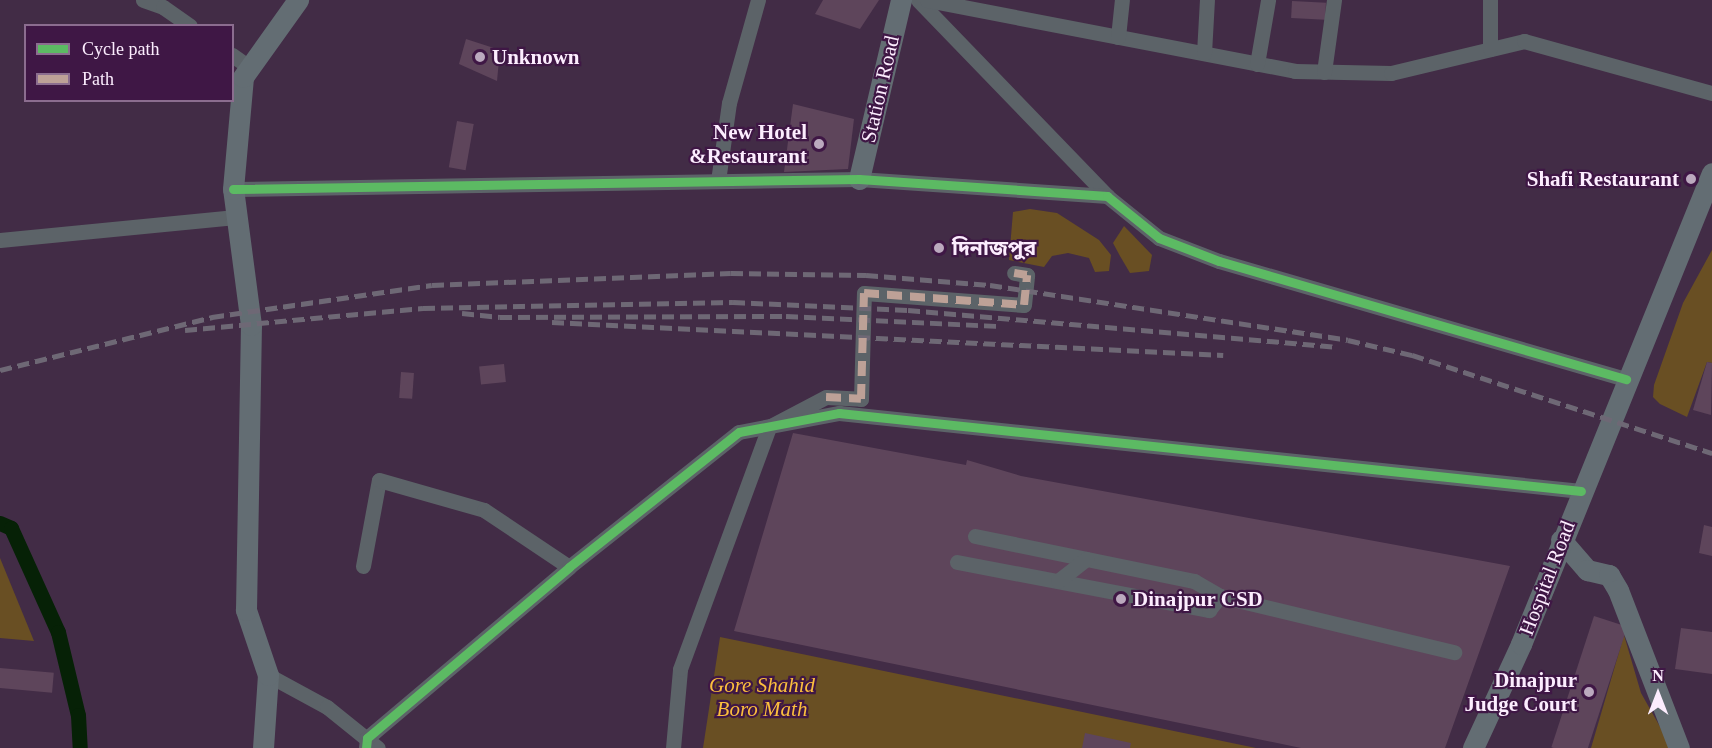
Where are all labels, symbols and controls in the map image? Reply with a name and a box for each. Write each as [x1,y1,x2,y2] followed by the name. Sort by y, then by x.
[24,24,234,102] legend
[855,33,905,145] street label: Station Road
[82,39,159,59] text: Cycle path
[492,44,580,70] place label: Unknown
[473,50,487,64] marker: Unknown
[82,69,114,89] text: Path
[689,119,807,169] place label: New Hotel &Restaurant
[812,137,826,151] marker: New Hotel &Restaurant
[1527,166,1679,192] place label: Shafi Restaurant
[1684,172,1698,186] marker: Shafi Restaurant
[952,235,1036,261] place label: দিনাজপুর
[930,239,948,257] marker: দিনাজপুর
[1514,517,1580,639] street label: Hospital Road
[1133,586,1263,612] place label: Dinajpur CSD
[1114,592,1128,606] marker: Dinajpur CSD
[1628,664,1688,724] north arrow
[1464,667,1577,717] place label: Dinajpur Judge Court
[1652,667,1664,684] text: N
[709,672,815,722] park label: Gore Shahid Boro Math
[1582,685,1596,699] marker: Dinajpur Judge Court

